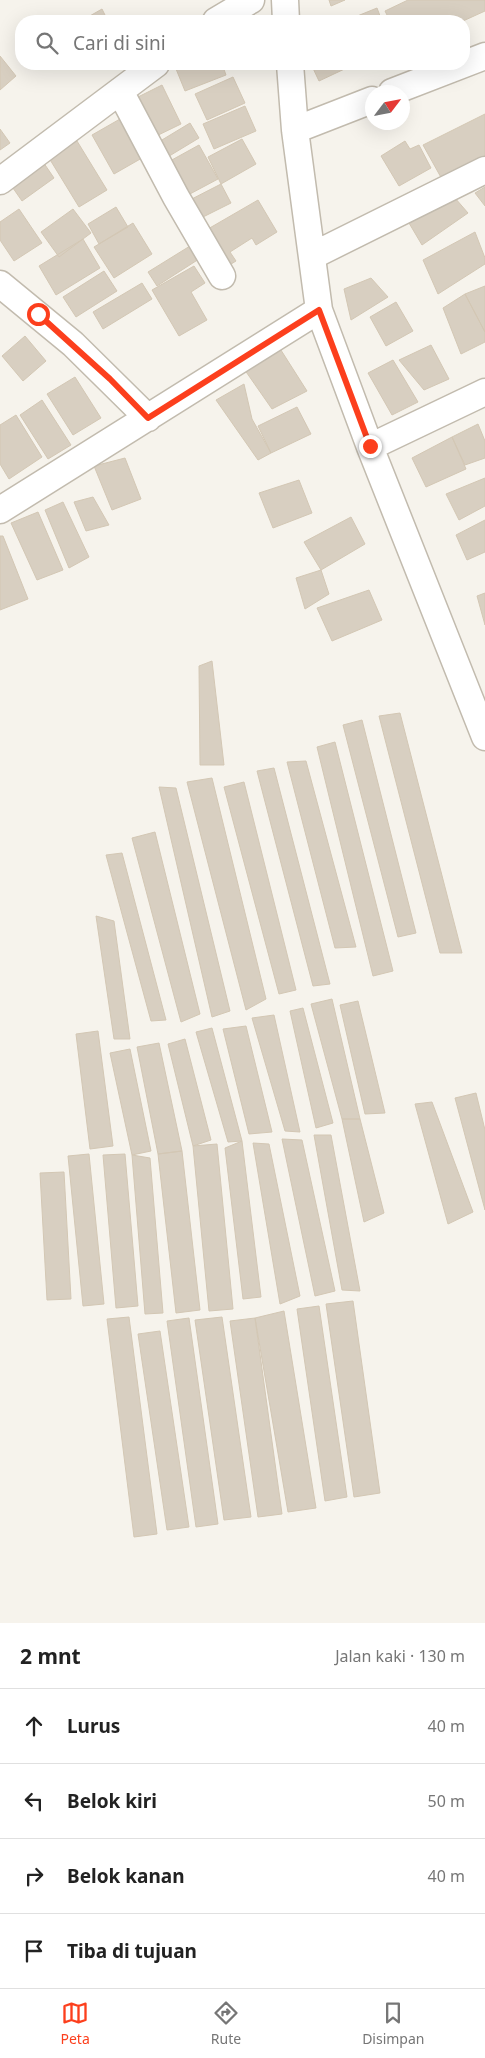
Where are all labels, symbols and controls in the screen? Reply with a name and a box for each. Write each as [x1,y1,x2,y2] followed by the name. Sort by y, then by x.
[15,15,470,70] search box
[33,29,61,57] icon: search
[73,30,166,56] text: Cari di sini
[365,85,410,130] north arrow
[27,303,50,326] route start
[359,435,382,458] route end
[20,1642,81,1670] text: 2 mnt
[335,1645,465,1667] text: Jalan kaki · 130 m
[20,1712,48,1740] icon: ahead
[67,1713,120,1739] text: Lurus
[428,1715,465,1737] text: 40 m
[20,1787,48,1815] icon: left
[67,1788,157,1814] text: Belok kiri
[428,1790,465,1812] text: 50 m
[20,1862,48,1890] icon: right
[67,1863,184,1889] text: Belok kanan
[428,1865,465,1887] text: 40 m
[20,1937,48,1965] icon: arrive
[67,1938,197,1964] text: Tiba di tujuan
[61,1999,90,2048] tab: Peta
[211,1999,241,2048] tab: Rute
[362,1999,424,2048] tab: Disimpan

